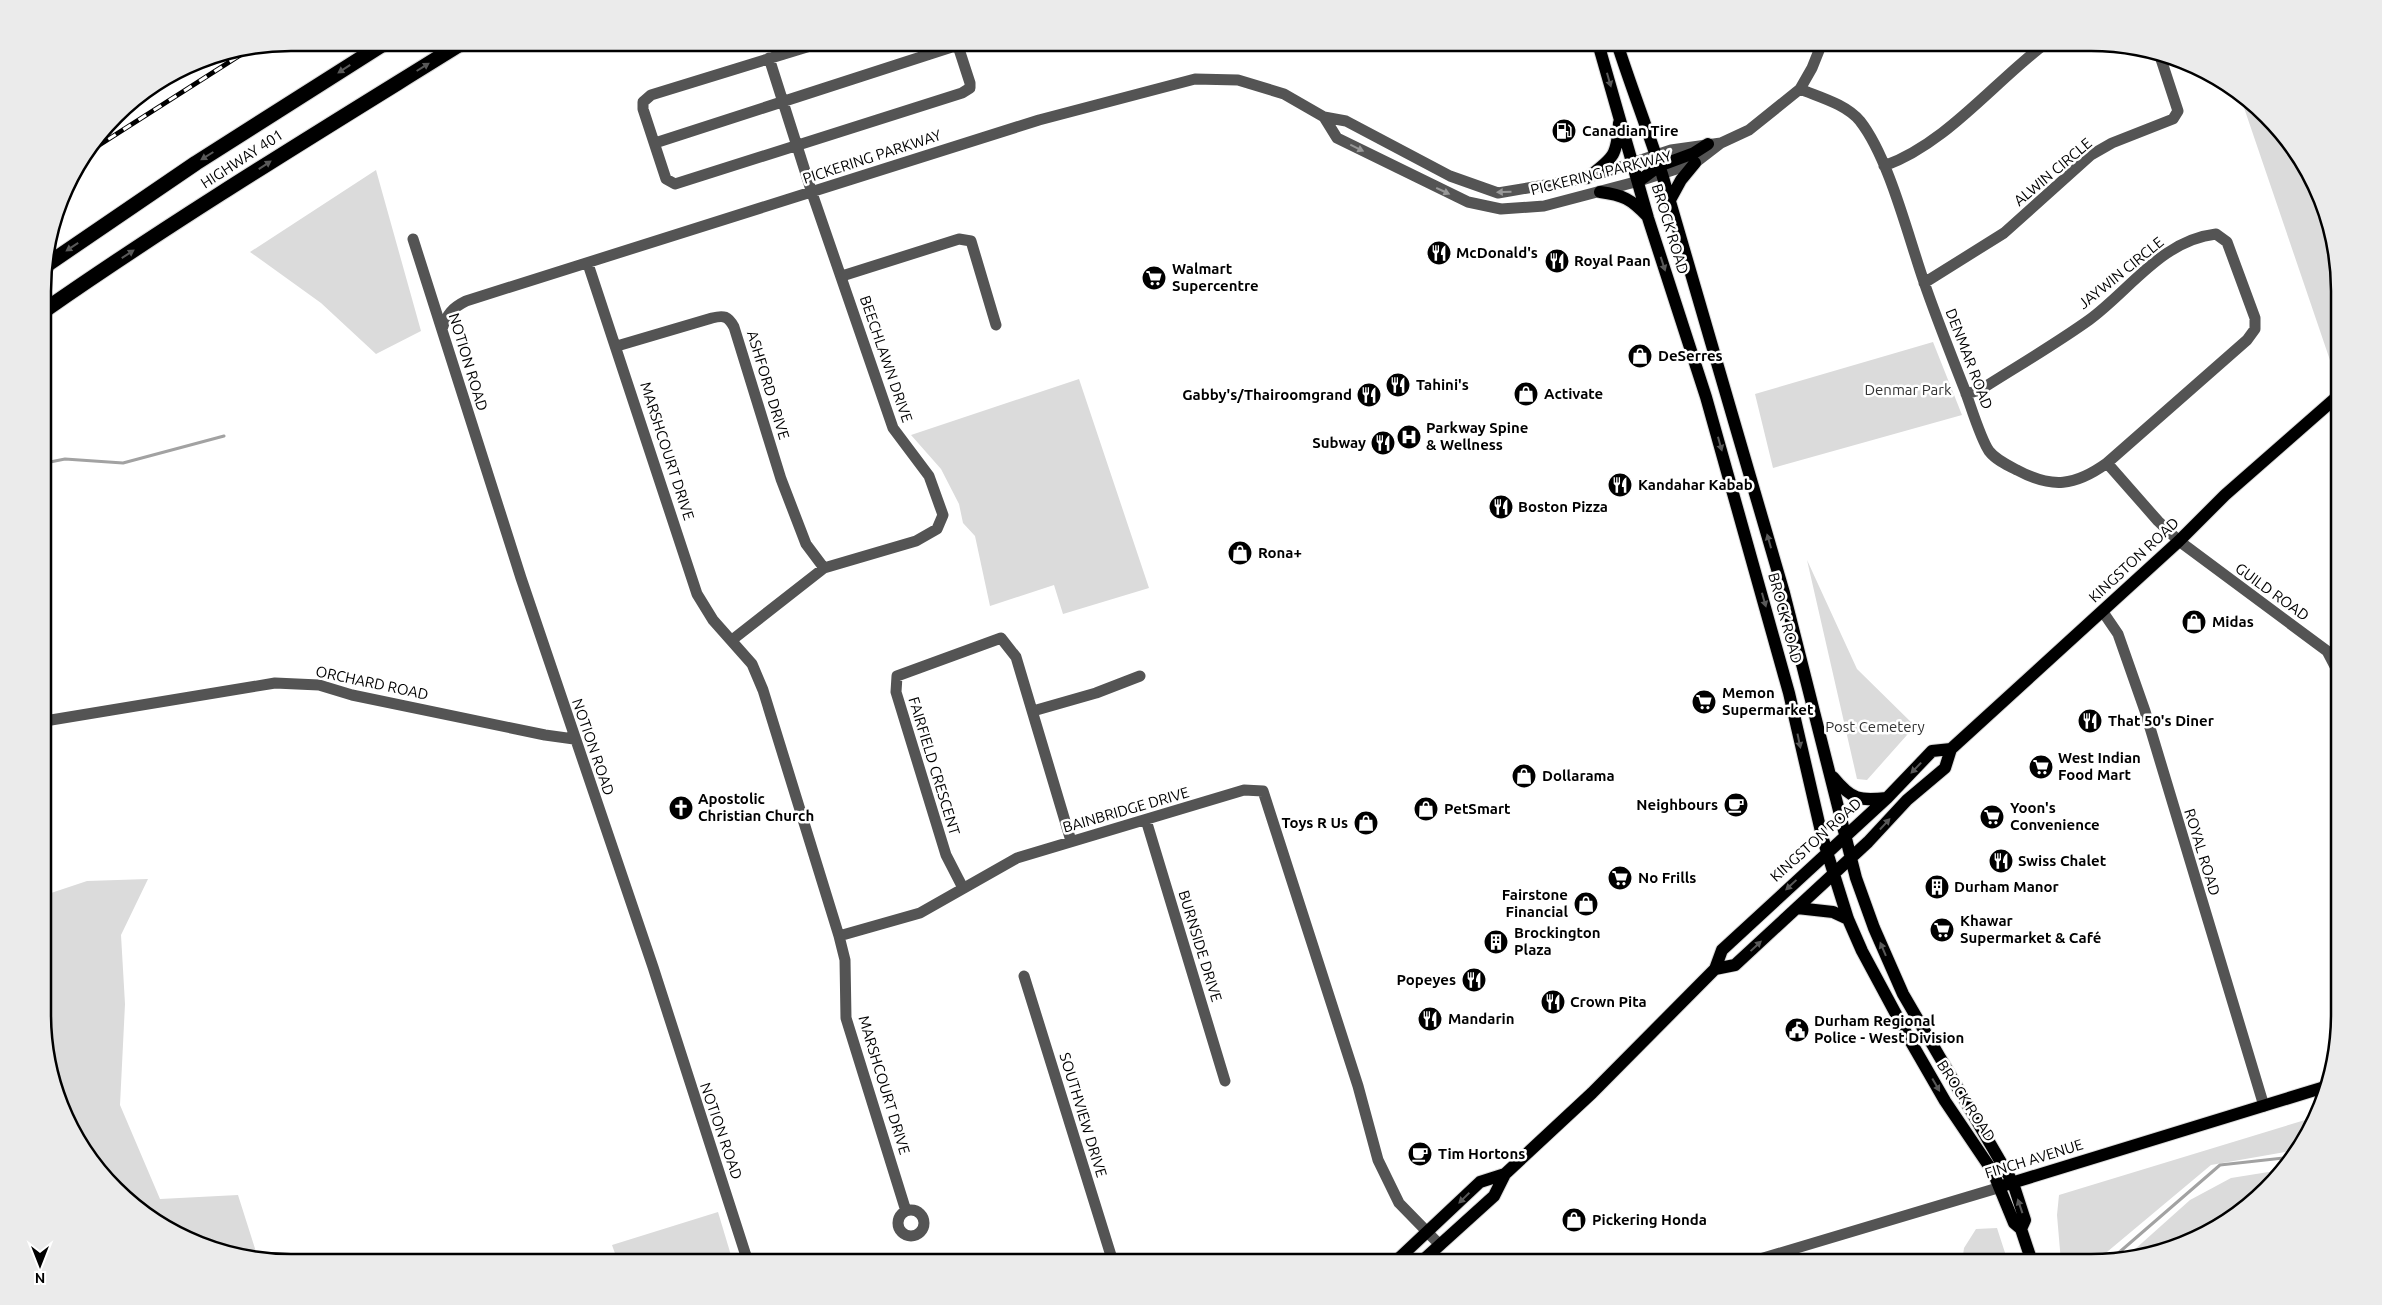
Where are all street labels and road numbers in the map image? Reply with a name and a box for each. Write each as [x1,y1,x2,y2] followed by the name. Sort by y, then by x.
[197,126,286,191] street label: HIGHWAY 401
[800,126,944,187] street label: PICKERING PARKWAY
[2010,134,2095,209] street label: ALWIN CIRCLE
[1529,147,1673,198] street label: PICKERING PARKWAY
[1649,182,1692,276] street label: BROCK ROAD
[2075,233,2167,312] street label: JAYWIN CIRCLE
[857,293,916,425] street label: BEECHLAWN DRIVE
[1942,306,1996,412] street label: DENMAR ROAD
[446,311,491,413] street label: NOTION ROAD
[744,328,793,441] street label: ASHFORD DRIVE
[637,380,698,522] street label: MARSHCOURT DRIVE
[2085,514,2182,606] street label: KINGSTON ROAD
[2232,559,2312,624] street label: GUILD ROAD
[1765,571,1806,665] street label: BROCK ROAD
[314,662,430,703] street label: ORCHARD ROAD
[905,695,964,838] street label: FAIRFIELD CRESCENT
[569,696,618,797] street label: NOTION ROAD
[1061,783,1191,836] street label: BAINBRIDGE DRIVE
[1767,794,1865,885] street label: KINGSTON ROAD
[2181,806,2224,897] street label: ROYAL ROAD
[1175,888,1226,1004] street label: BURNSIDE DRIVE
[855,1013,914,1156] street label: MARSHCOURT DRIVE
[1056,1051,1111,1179] street label: SOUTHVIEW DRIVE
[1934,1057,1999,1145] street label: BROCK ROAD
[697,1080,746,1181] street label: NOTION ROAD
[1983,1136,2085,1182] street label: FINCH AVENUE

